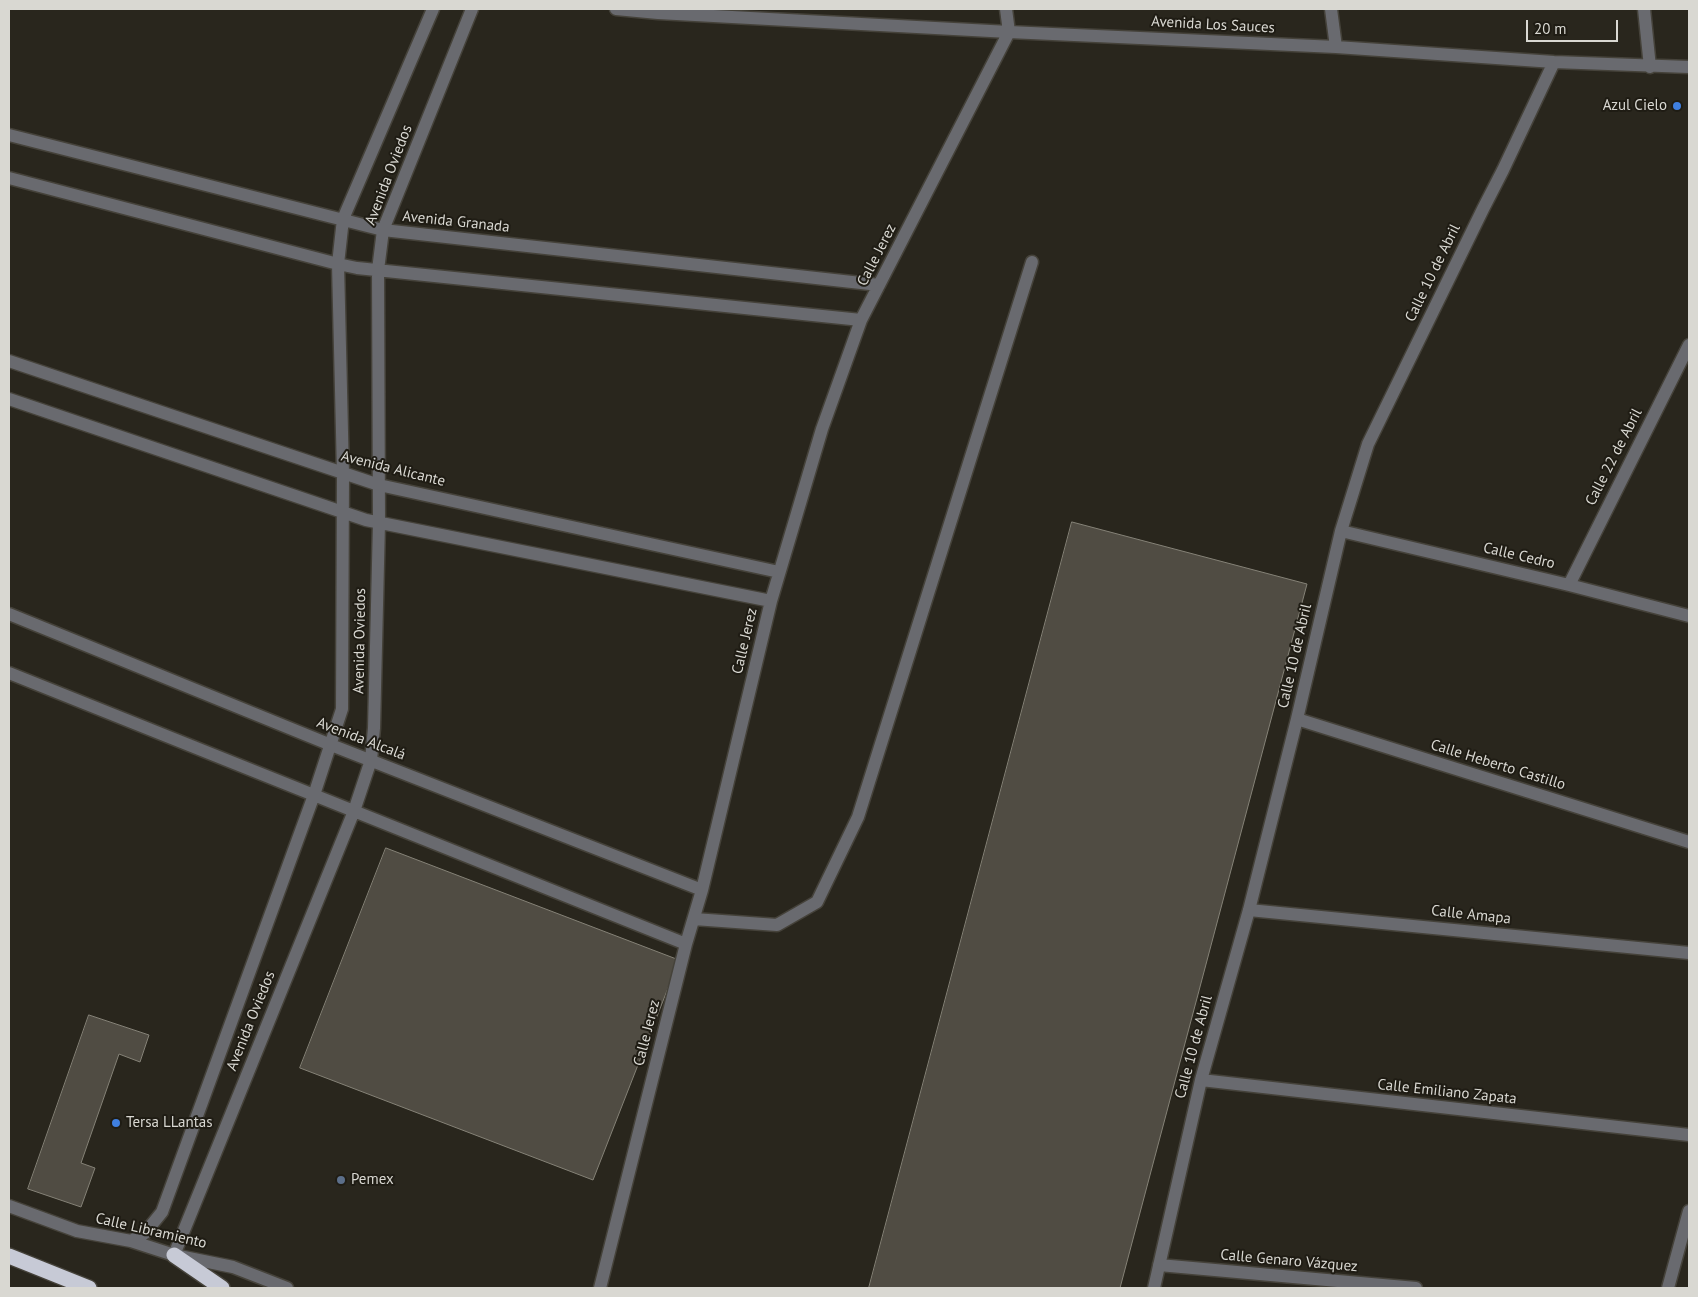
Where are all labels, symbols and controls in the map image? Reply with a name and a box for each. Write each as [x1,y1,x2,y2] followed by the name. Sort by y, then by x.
[1528,10,1620,42] scale bar
[1151,13,1275,37] street label: Avenida Los Sauces
[1534,19,1567,38] text: 20 m
[1603,97,1667,115] place label: Azul Cielo
[1671,100,1683,112] marker: Azul Cielo
[362,122,416,228] street label: Avenida Oviedos
[402,207,510,237] street label: Avenida Granada
[854,221,900,289] street label: Calle Jerez
[1402,221,1464,325] street label: Calle 10 de Abril
[1582,405,1646,509] street label: Calle 22 de Abril
[339,447,447,491] street label: Avenida Alicante
[1481,539,1557,573] street label: Calle Cedro
[350,588,370,694] street label: Avenida Oviedos
[1274,602,1316,710] street label: Calle 10 de Abril
[729,606,761,676] street label: Calle Jerez
[314,714,408,764] street label: Avenida Alcalá
[1428,736,1568,794] street label: Calle Heberto Castillo
[1430,902,1512,928] street label: Calle Amapa
[223,968,279,1074] street label: Avenida Oviedos
[1172,993,1216,1101] street label: Calle 10 de Abril
[630,998,664,1068] street label: Calle Jerez
[1377,1076,1517,1108] street label: Calle Emiliano Zapata
[126,1114,213,1132] place label: Tersa LLantas
[110,1117,122,1129] marker: Tersa LLantas
[351,1171,394,1189] place label: Pemex
[335,1174,347,1186] marker: Pemex
[94,1209,208,1253] street label: Calle Libramiento
[1220,1246,1358,1276] street label: Calle Genaro Vázquez

